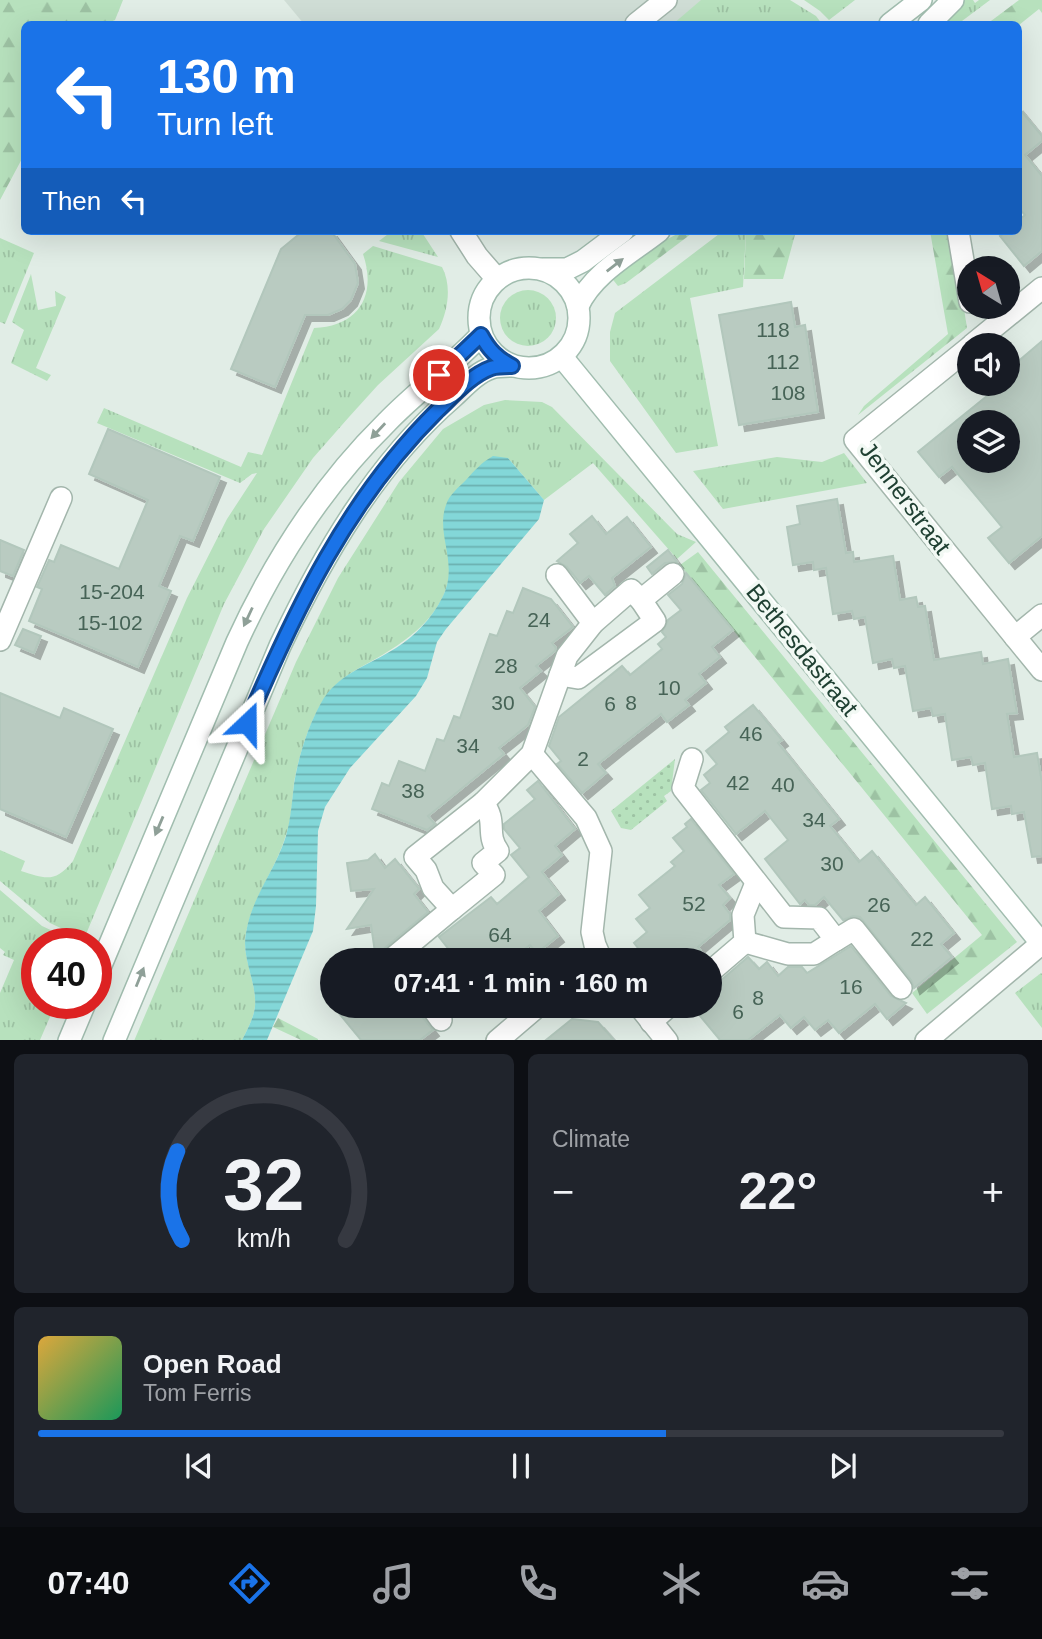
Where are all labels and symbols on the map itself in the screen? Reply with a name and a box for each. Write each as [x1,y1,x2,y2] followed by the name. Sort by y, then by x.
[957,256,1020,318] north arrow
[605,258,623,273] one-way arrow
[756,318,790,341] house number: 118
[409,345,469,405] pin
[766,350,800,373] house number: 112
[770,381,806,404] house number: 108
[370,422,386,439] one-way arrow
[854,436,957,559] street label: Jennerstraat
[741,578,864,721] street label: Bethesdastraat
[79,580,145,603] house number: 15-204
[242,607,254,627] one-way arrow
[527,608,551,631] house number: 24
[77,611,143,634] house number: 15-102
[494,654,518,677] house number: 28
[657,676,681,699] house number: 10
[210,686,284,760] position arrow
[491,691,515,714] house number: 30
[625,691,637,714] house number: 8
[604,692,616,715] house number: 6
[739,722,763,745] house number: 46
[456,734,480,757] house number: 34
[577,747,589,770] house number: 2
[726,771,750,794] house number: 42
[771,773,795,796] house number: 40
[401,779,425,802] house number: 38
[802,808,826,831] house number: 34
[154,816,165,837] one-way arrow
[820,852,844,875] house number: 30
[682,892,706,915] house number: 52
[867,893,891,916] house number: 26
[488,923,512,946] house number: 64
[910,927,934,950] house number: 22
[21,928,112,1019] speed limit sign: 40
[134,967,145,988] one-way arrow
[839,975,863,998] house number: 16
[752,986,764,1009] house number: 8
[732,1000,744,1023] house number: 6

